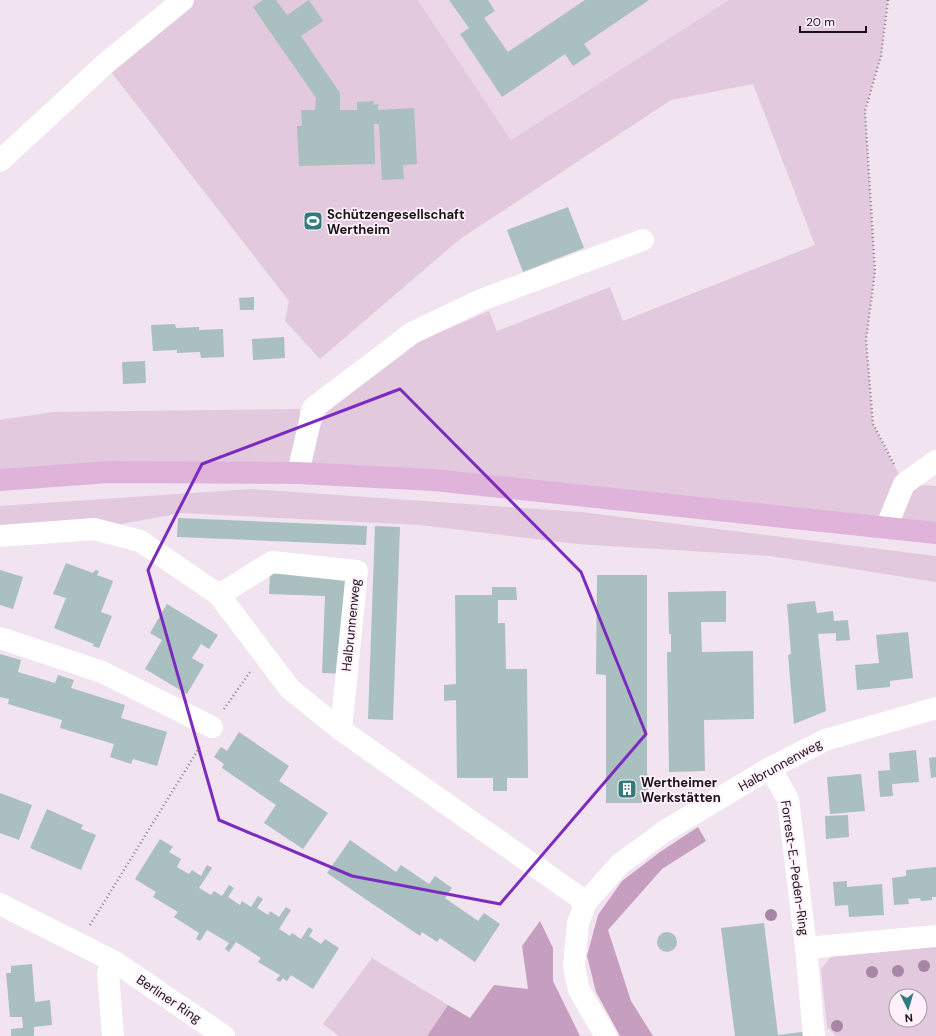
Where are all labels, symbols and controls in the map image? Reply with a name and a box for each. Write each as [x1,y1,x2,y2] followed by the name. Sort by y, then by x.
[800,8,866,34] scale bar
[806,14,835,30] text: 20 m
[327,206,465,238] place label: Schützengesellschaft Wertheim
[302,210,324,232] sports icon: Schützengesellschaft Wertheim
[338,578,364,672] street label: Halbrunnenweg
[735,735,825,795] street label: Halbrunnenweg
[641,774,721,806] place label: Wertheimer Werkstätten
[616,778,638,800] building icon: Wertheimer Werkstätten
[777,799,813,937] street label: Forrest-E.-Peden-Ring
[133,971,205,1027] street label: Berliner Ring
[888,988,928,1028] north arrow
[904,1011,913,1025] text: N

